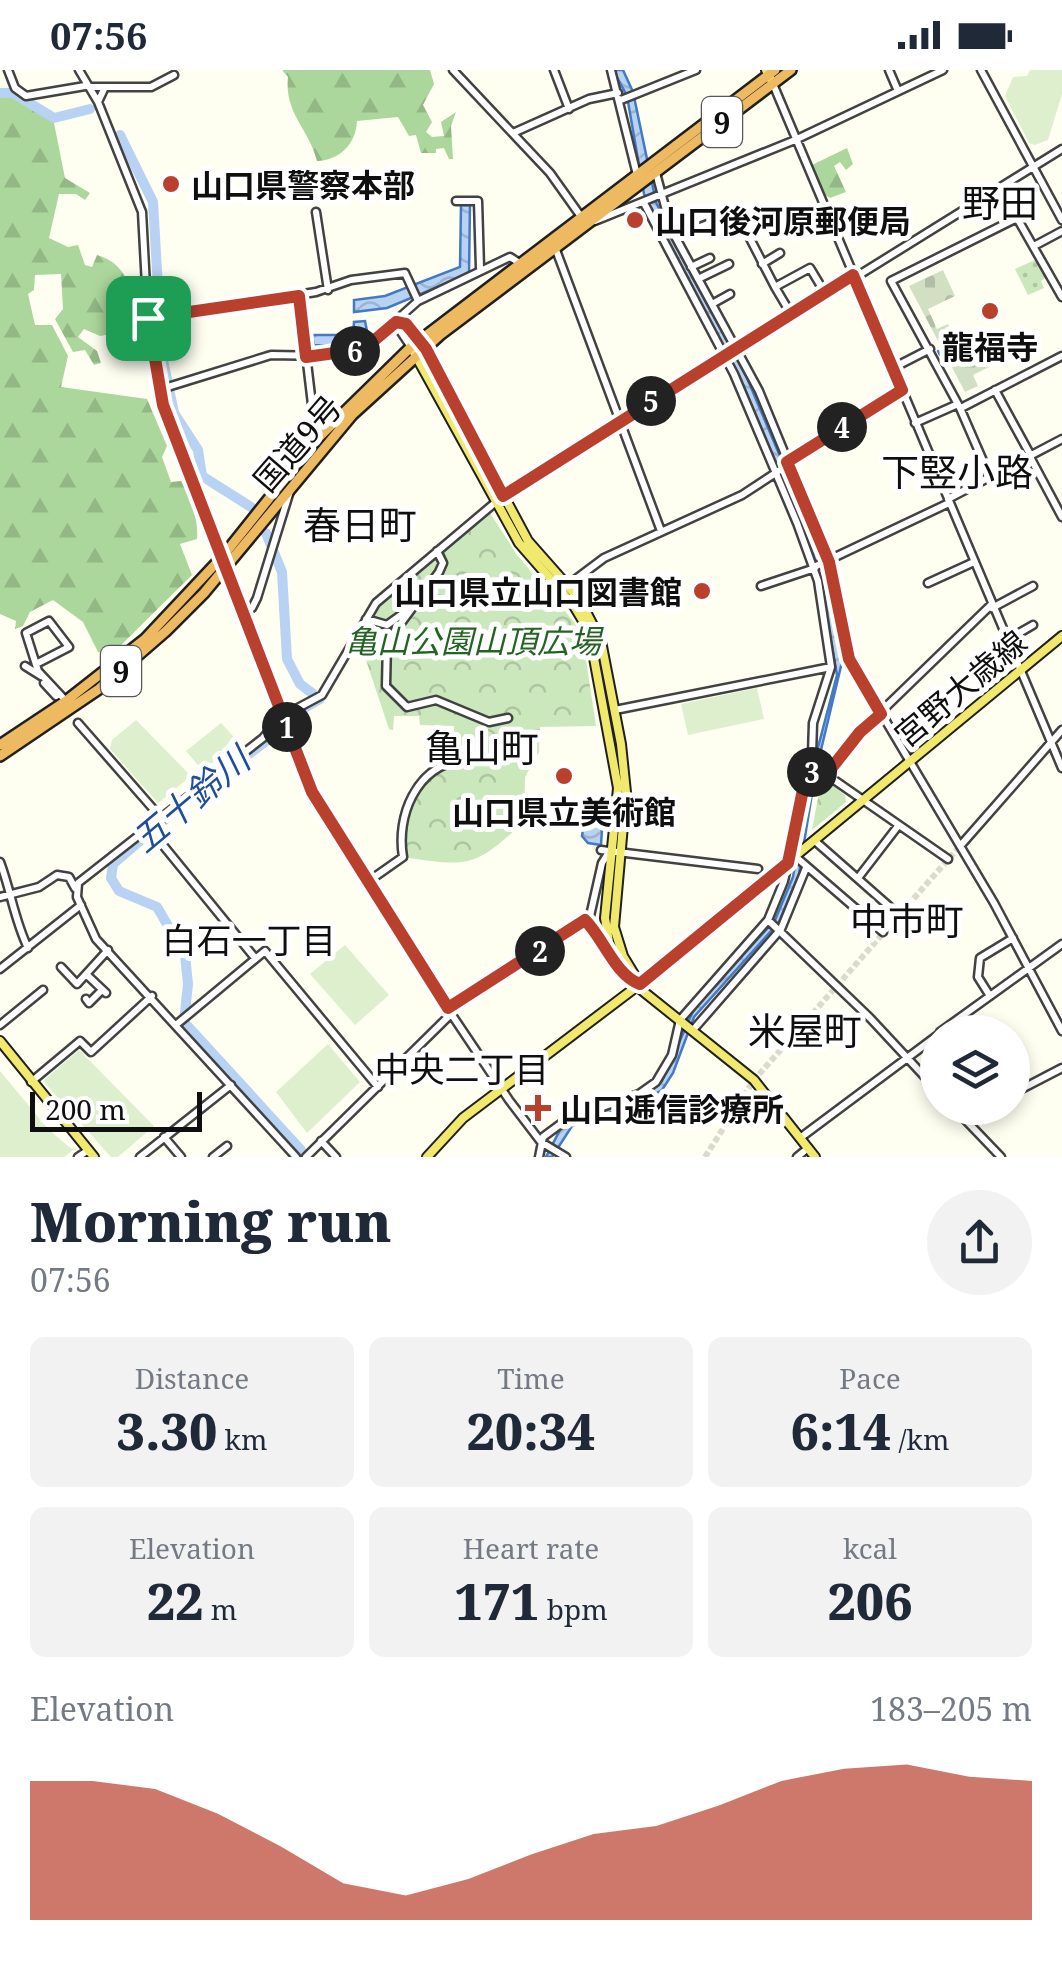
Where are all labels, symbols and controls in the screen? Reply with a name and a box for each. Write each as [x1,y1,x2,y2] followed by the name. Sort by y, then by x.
[50,9,147,61] text: 07:56
[702,97,742,147] road number: 9
[191,163,415,206] place label: 山口県警察本部
[160,173,182,195] marker: 山口県警察本部
[962,176,1038,228] district label: 野田
[655,199,911,242] place label: 山口後河原郵便局
[624,209,646,231] marker: 山口後河原郵便局
[106,276,191,361] pin
[121,291,176,346] icon: arrive
[979,300,1001,322] marker: 龍福寺
[942,325,1038,368] place label: 龍福寺
[330,326,380,376] pin: 6
[347,332,363,370] text: 6
[626,376,676,426] pin: 5
[643,382,659,420] text: 5
[243,386,351,500] street label: 国道9号
[817,402,867,452] pin: 4
[834,408,850,446] text: 4
[881,445,1033,497] district label: 下竪小路
[303,498,417,550] district label: 春日町
[394,570,682,613] place label: 山口県立山口図書館
[691,580,713,602] marker: 山口県立山口図書館
[345,619,604,662] park label: 亀山公園山頂広場
[885,620,1035,756] street label: 宮野大歳線
[101,646,141,696] road number: 9
[262,702,312,752] pin: 1
[279,708,295,746] text: 1
[425,721,539,773] district label: 亀山町
[121,733,262,862] water label: 五十鈴川
[787,747,837,797] pin: 3
[804,753,820,791] text: 3
[553,765,575,787] marker: 山口県立美術館
[452,790,676,833] place label: 山口県立美術館
[850,894,964,946] district label: 中市町
[161,916,337,963] district label: 白石一丁目
[515,926,565,976] pin: 2
[532,932,548,970] text: 2
[748,1004,862,1056] district label: 米屋町
[920,1015,1030,1125] map controls
[920,1015,1030,1125] button: layers
[374,1045,550,1092] district label: 中央二丁目
[30,1087,202,1132] scale bar
[560,1087,784,1130] place label: 山口逓信診療所
[45,1090,126,1128] text: 200 m
[525,1095,551,1121] marker: 山口逓信診療所
[30,1183,392,1258] text: Morning run
[927,1190,1032,1295] button: share
[30,1258,111,1301] text: 07:56
[135,1359,249,1397] text: Distance
[497,1359,565,1397] text: Time
[839,1359,901,1397] text: Pace
[117,1397,217,1465] text: 3.30
[467,1397,595,1465] text: 20:34
[791,1397,891,1465] text: 6:14
[217,1420,267,1458] text: km
[891,1420,949,1458] text: /km
[129,1529,255,1567] text: Elevation
[463,1529,599,1567] text: Heart rate
[843,1529,897,1567] text: kcal
[147,1567,203,1635] text: 22
[454,1567,539,1635] text: 171
[827,1567,913,1635] text: 206
[203,1590,237,1628] text: m
[539,1590,608,1628] text: bpm
[30,1687,174,1730] text: Elevation
[870,1687,1032,1730] text: 183–205 m

